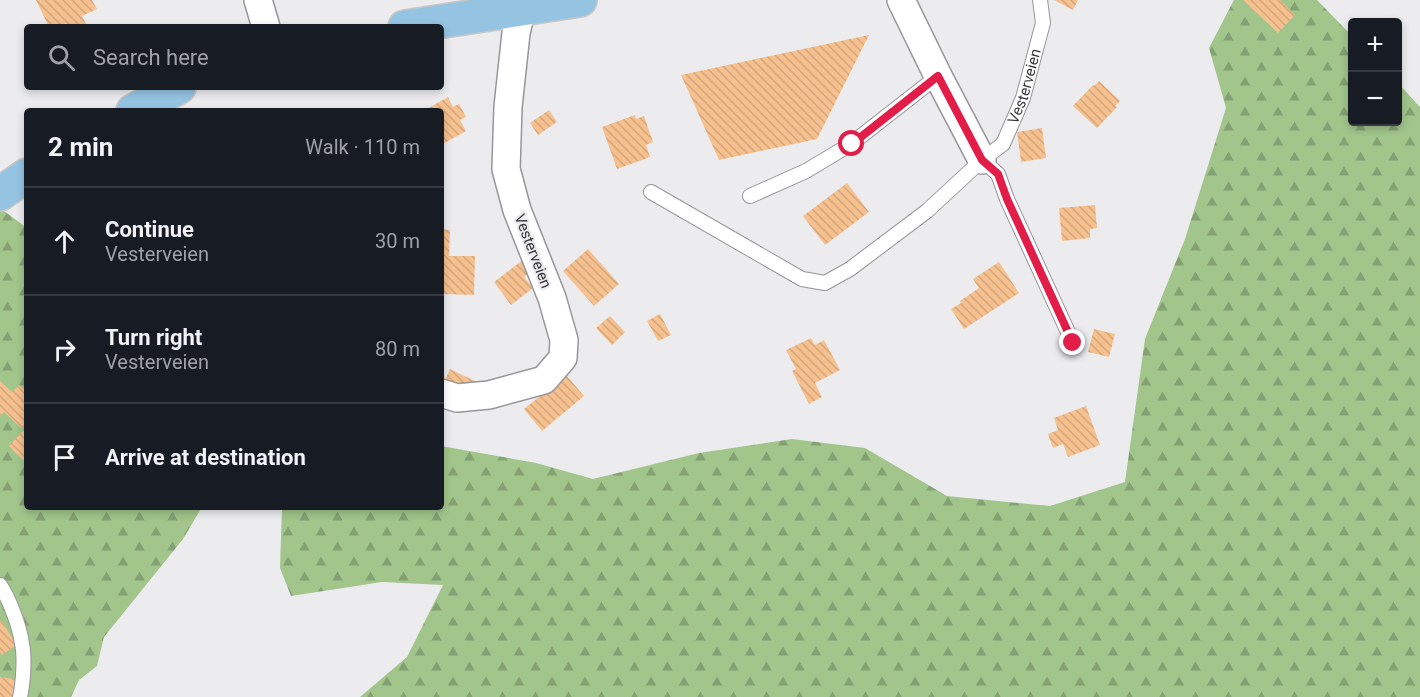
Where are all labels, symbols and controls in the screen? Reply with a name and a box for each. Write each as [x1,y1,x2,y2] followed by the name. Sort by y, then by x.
[1348,18,1402,126] map controls
[1348,18,1402,72] button: +
[24,24,444,90] search box
[45,41,78,74] icon: search
[93,45,209,70] text: Search here
[1004,47,1045,127] street label: Vesterveien
[1348,72,1402,126] button: −
[838,130,864,156] route start
[48,132,113,162] text: 2 min
[305,135,420,159] text: Walk · 110 m
[511,211,555,291] street label: Vesterveien
[105,217,194,242] text: Continue
[48,225,81,258] icon: ahead
[375,229,420,253] text: 30 m
[105,242,209,266] text: Vesterveien
[105,325,202,350] text: Turn right
[1059,329,1085,355] route end
[48,333,81,366] icon: right
[375,337,420,361] text: 80 m
[105,350,209,374] text: Vesterveien
[48,441,81,474] icon: arrive
[105,445,306,470] text: Arrive at destination

